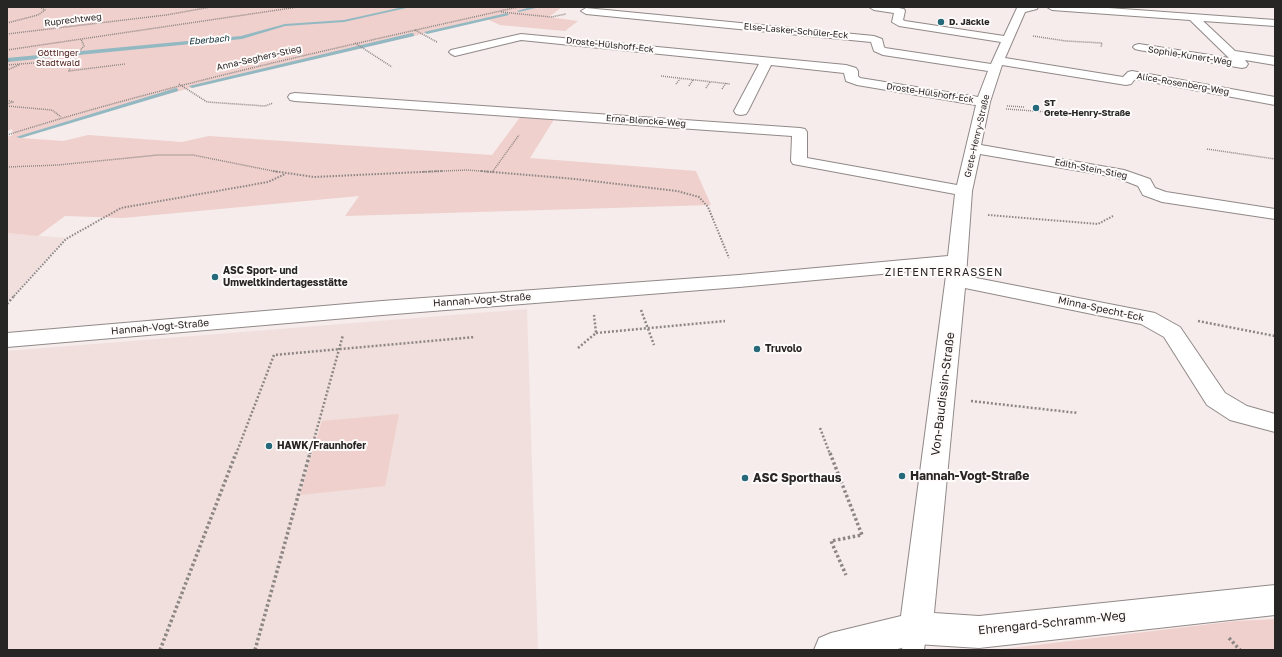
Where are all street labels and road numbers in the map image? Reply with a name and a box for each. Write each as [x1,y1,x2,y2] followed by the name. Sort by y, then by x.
[44,11,102,29] street label: Ruprechtweg
[743,21,849,41] street label: Else-Lasker-Schüler-Eck
[566,35,654,55] street label: Droste-Hülshoff-Eck
[215,43,303,73] street label: Anna-Seghers-Stieg
[1147,44,1233,68] street label: Sophie-Kunert-Weg
[1136,71,1230,97] street label: Alice-Rosenberg-Weg
[886,81,974,105] street label: Droste-Hülshoff-Eck
[962,93,992,179] street label: Grete-Henry-Straße
[606,113,686,129] street label: Erna-Blencke-Weg
[1054,157,1128,181] street label: Edith-Stein-Stieg
[433,291,531,309] street label: Hannah-Vogt-Straße
[1057,294,1145,324] street label: Minna-Specht-Eck
[111,317,209,337] street label: Hannah-Vogt-Straße
[928,331,958,457] street label: Von-Baudissin-Straße
[977,608,1127,638] street label: Ehrengard-Schramm-Weg

